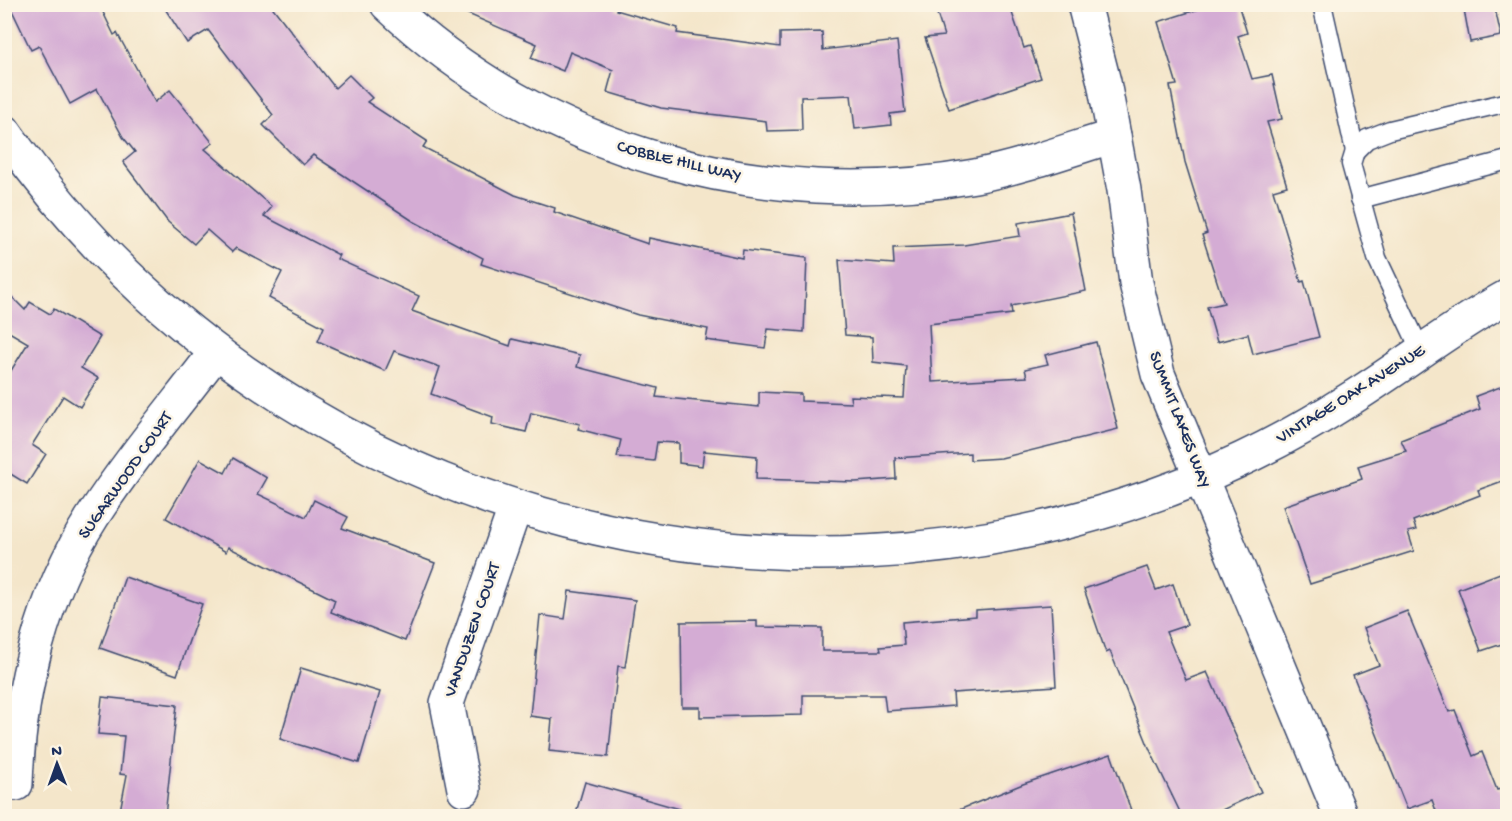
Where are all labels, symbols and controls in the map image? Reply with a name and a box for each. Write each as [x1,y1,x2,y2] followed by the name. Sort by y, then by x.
[615,136,743,188] street label: COBBLE HILL WAY
[1272,340,1430,450] street label: VINTAGE OAK AVENUE
[1143,349,1215,491] street label: SUMMIT LAKES WAY
[74,407,178,544] street label: SUGARWOOD COURT
[440,559,506,701] street label: VANDUZEN COURT
[27,734,87,794] north arrow
[51,743,63,762] text: N

